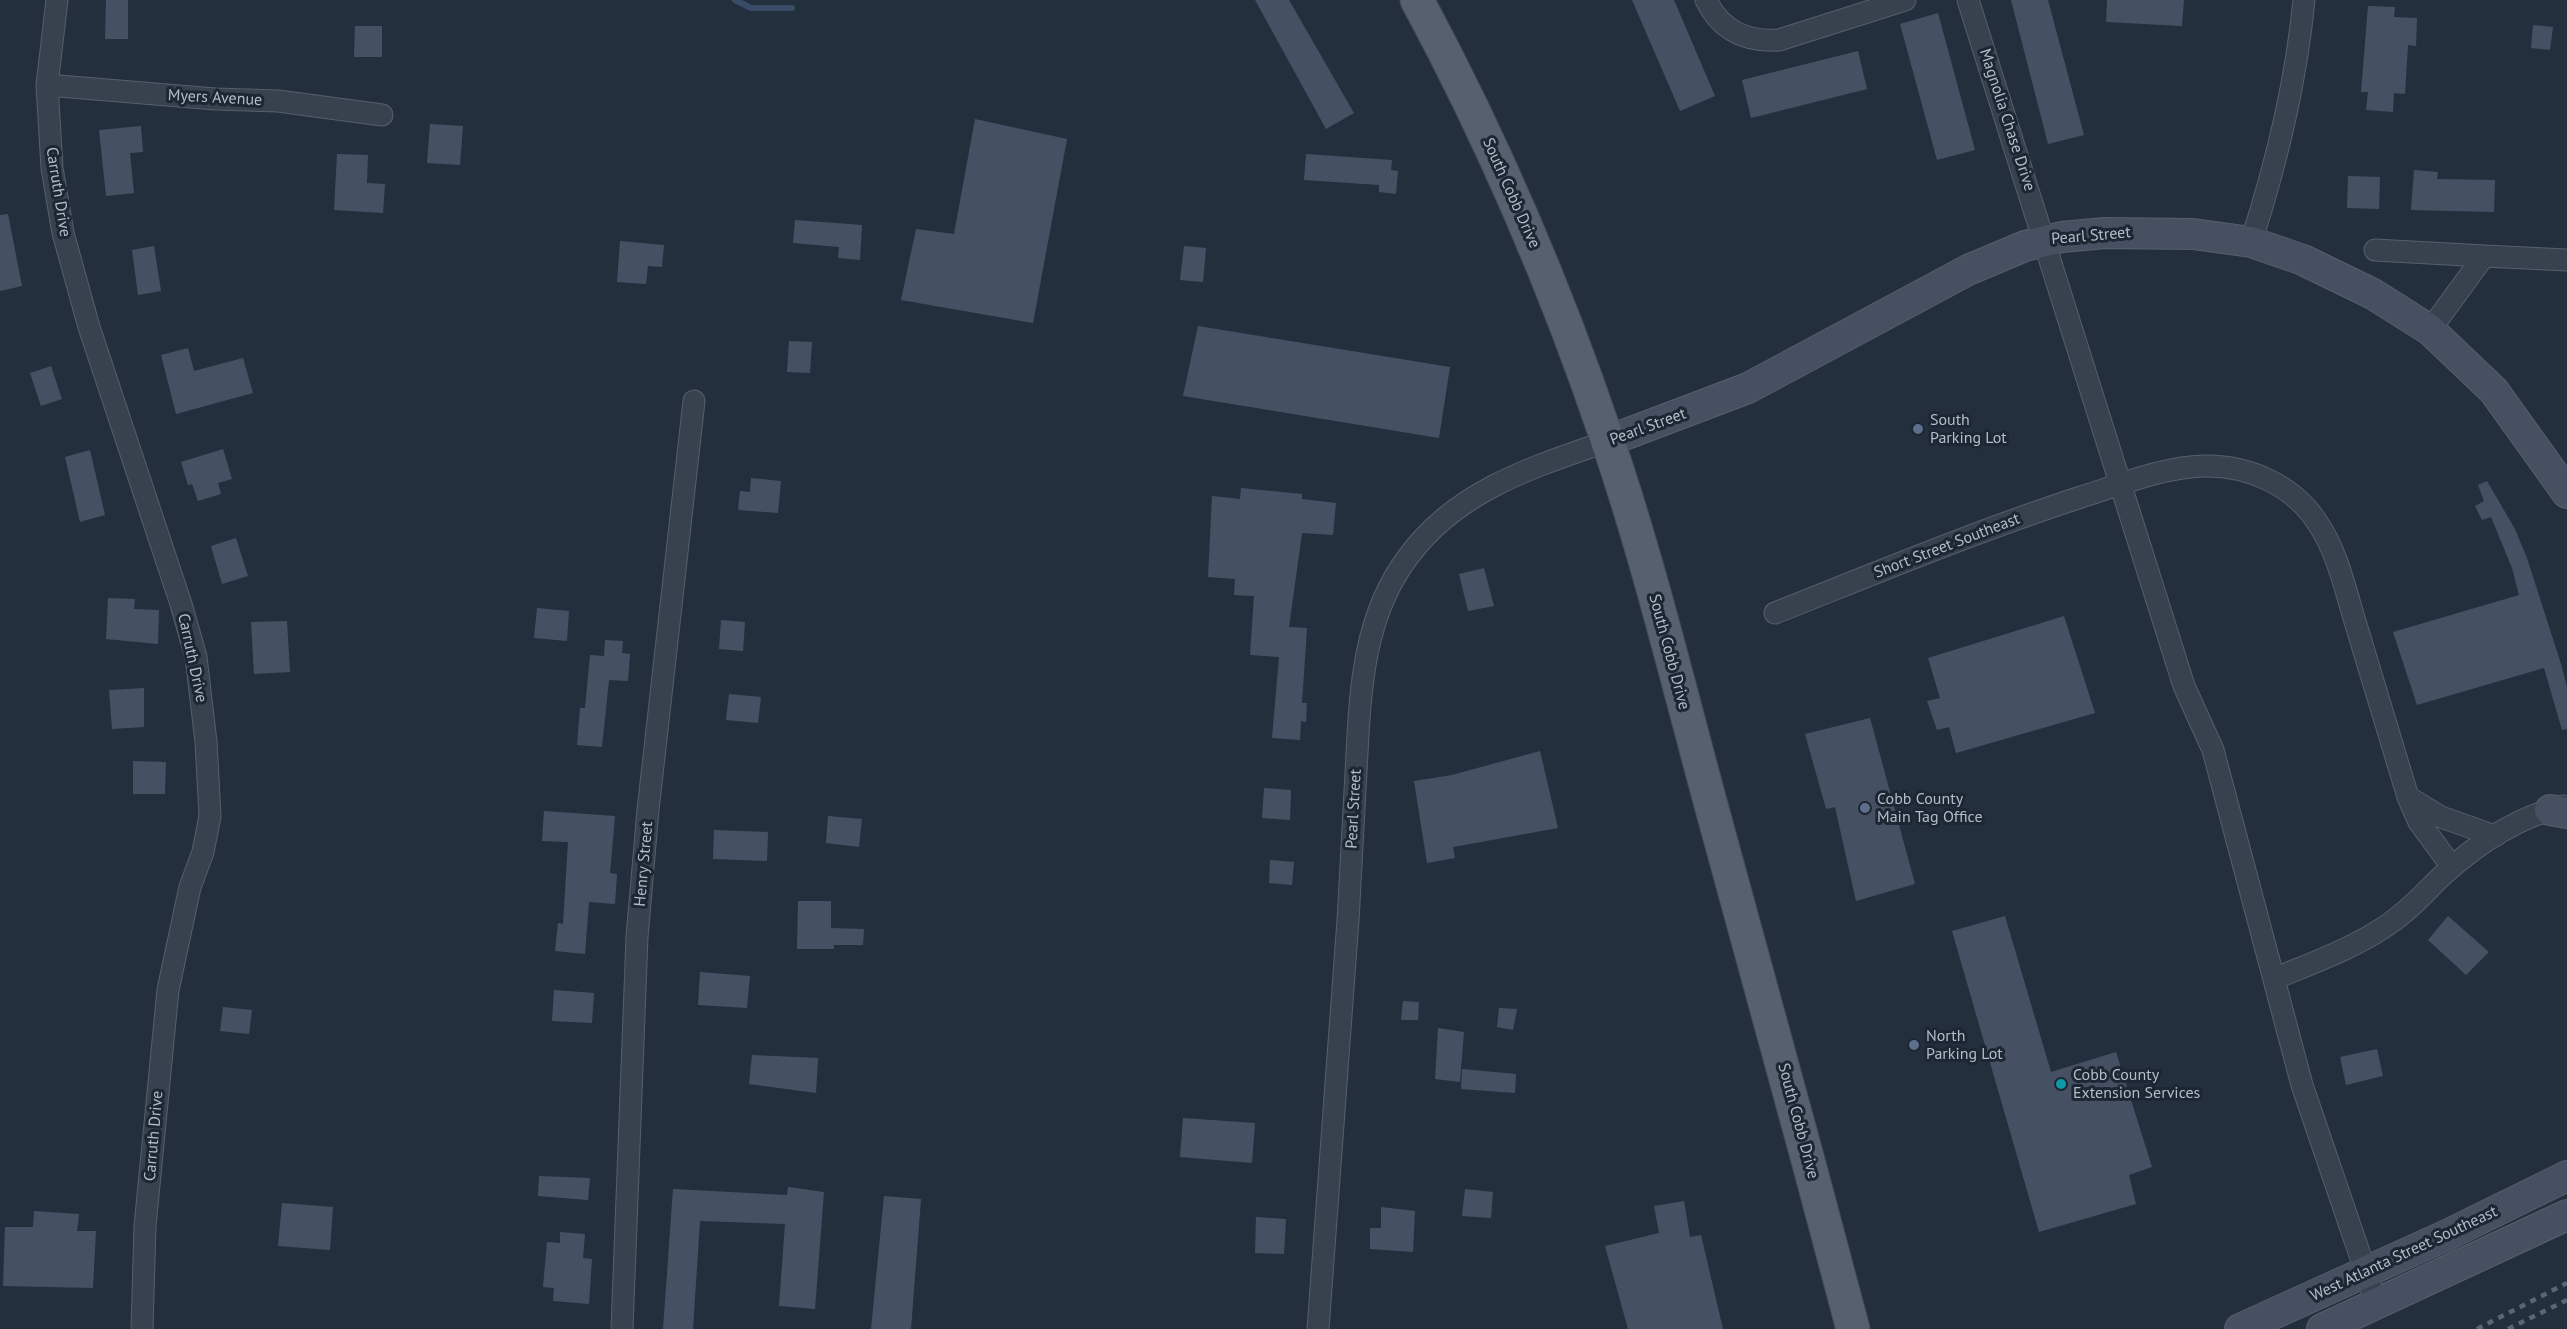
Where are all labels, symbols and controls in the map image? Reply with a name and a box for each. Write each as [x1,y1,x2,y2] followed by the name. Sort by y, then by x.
[1975,46,2039,194] street label: Magnolia Chase Drive
[167,86,263,110] street label: Myers Avenue
[1478,135,1544,251] street label: South Cobb Drive
[41,146,75,238] street label: Carruth Drive
[2050,223,2132,249] street label: Pearl Street
[1607,404,1689,450] street label: Pearl Street
[1930,410,2007,448] place label: South Parking Lot
[1911,422,1925,436] marker: South Parking Lot
[1871,509,2023,583] street label: Short Street Southeast
[1644,592,1694,712] street label: South Cobb Drive
[173,612,211,704] street label: Carruth Drive
[1342,769,1366,849] street label: Pearl Street
[1877,789,1983,827] place label: Cobb County Main Tag Office
[1858,801,1872,815] marker: Cobb County Main Tag Office
[631,820,657,908] street label: Henry Street
[1926,1026,2003,1064] place label: North Parking Lot
[1907,1038,1921,1052] marker: North Parking Lot
[1773,1061,1823,1181] street label: South Cobb Drive
[2073,1065,2200,1103] place label: Cobb County Extension Services
[2054,1077,2068,1091] marker: Cobb County Extension Services
[140,1090,168,1182] street label: Carruth Drive
[2308,1202,2500,1306] street label: West Atlanta Street Southeast

